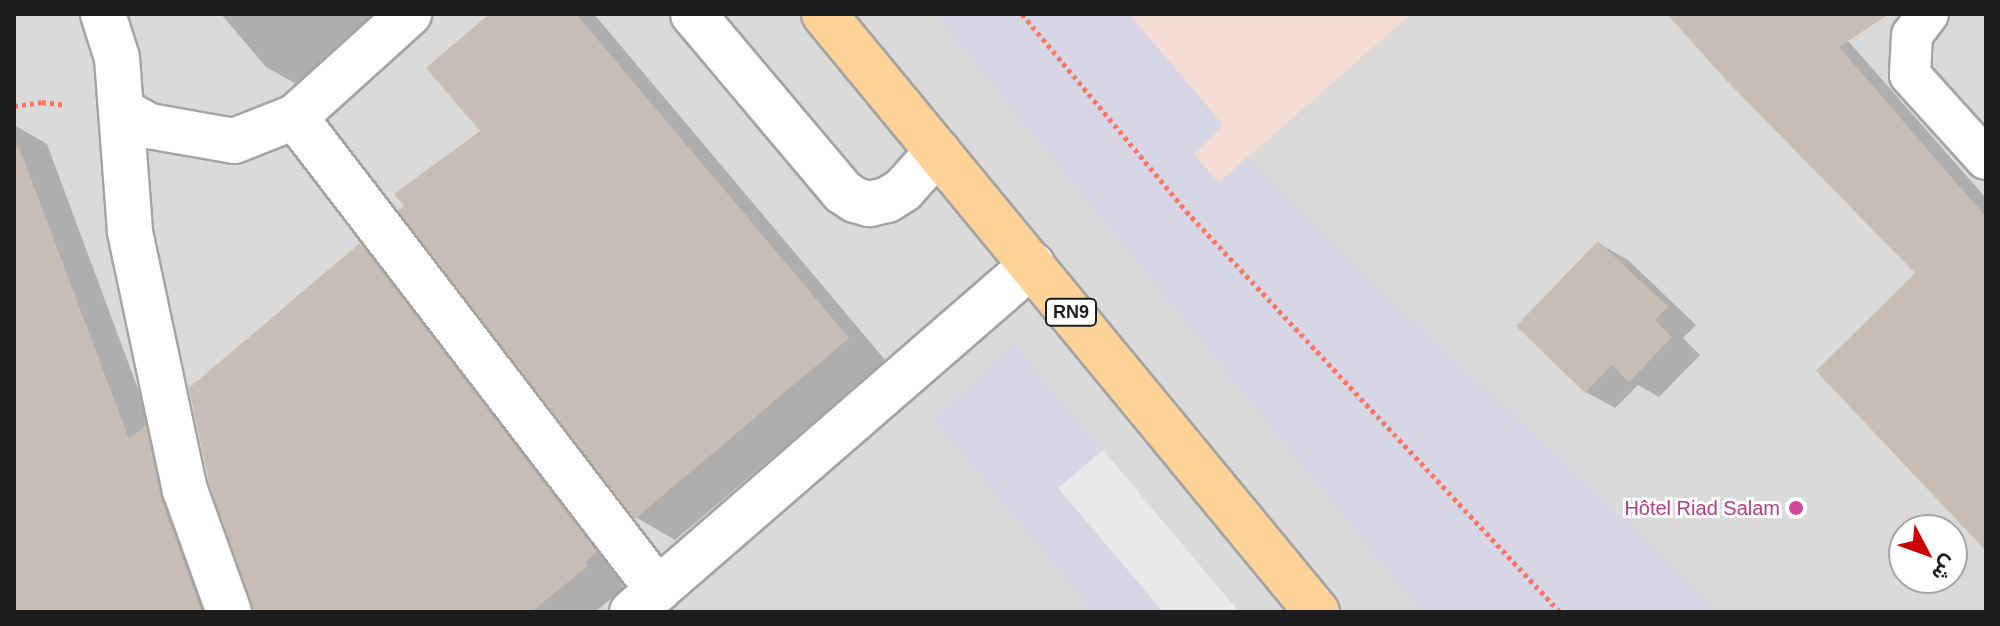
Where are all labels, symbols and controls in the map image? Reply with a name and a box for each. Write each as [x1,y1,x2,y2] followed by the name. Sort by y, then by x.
[1043,298,1099,326] road number: RN9
[1624,496,1780,520] place label: Hôtel Riad Salam
[1787,499,1805,517] marker: Hôtel Riad Salam
[1888,514,1968,594] north arrow
[1927,551,1963,587] text: ش

